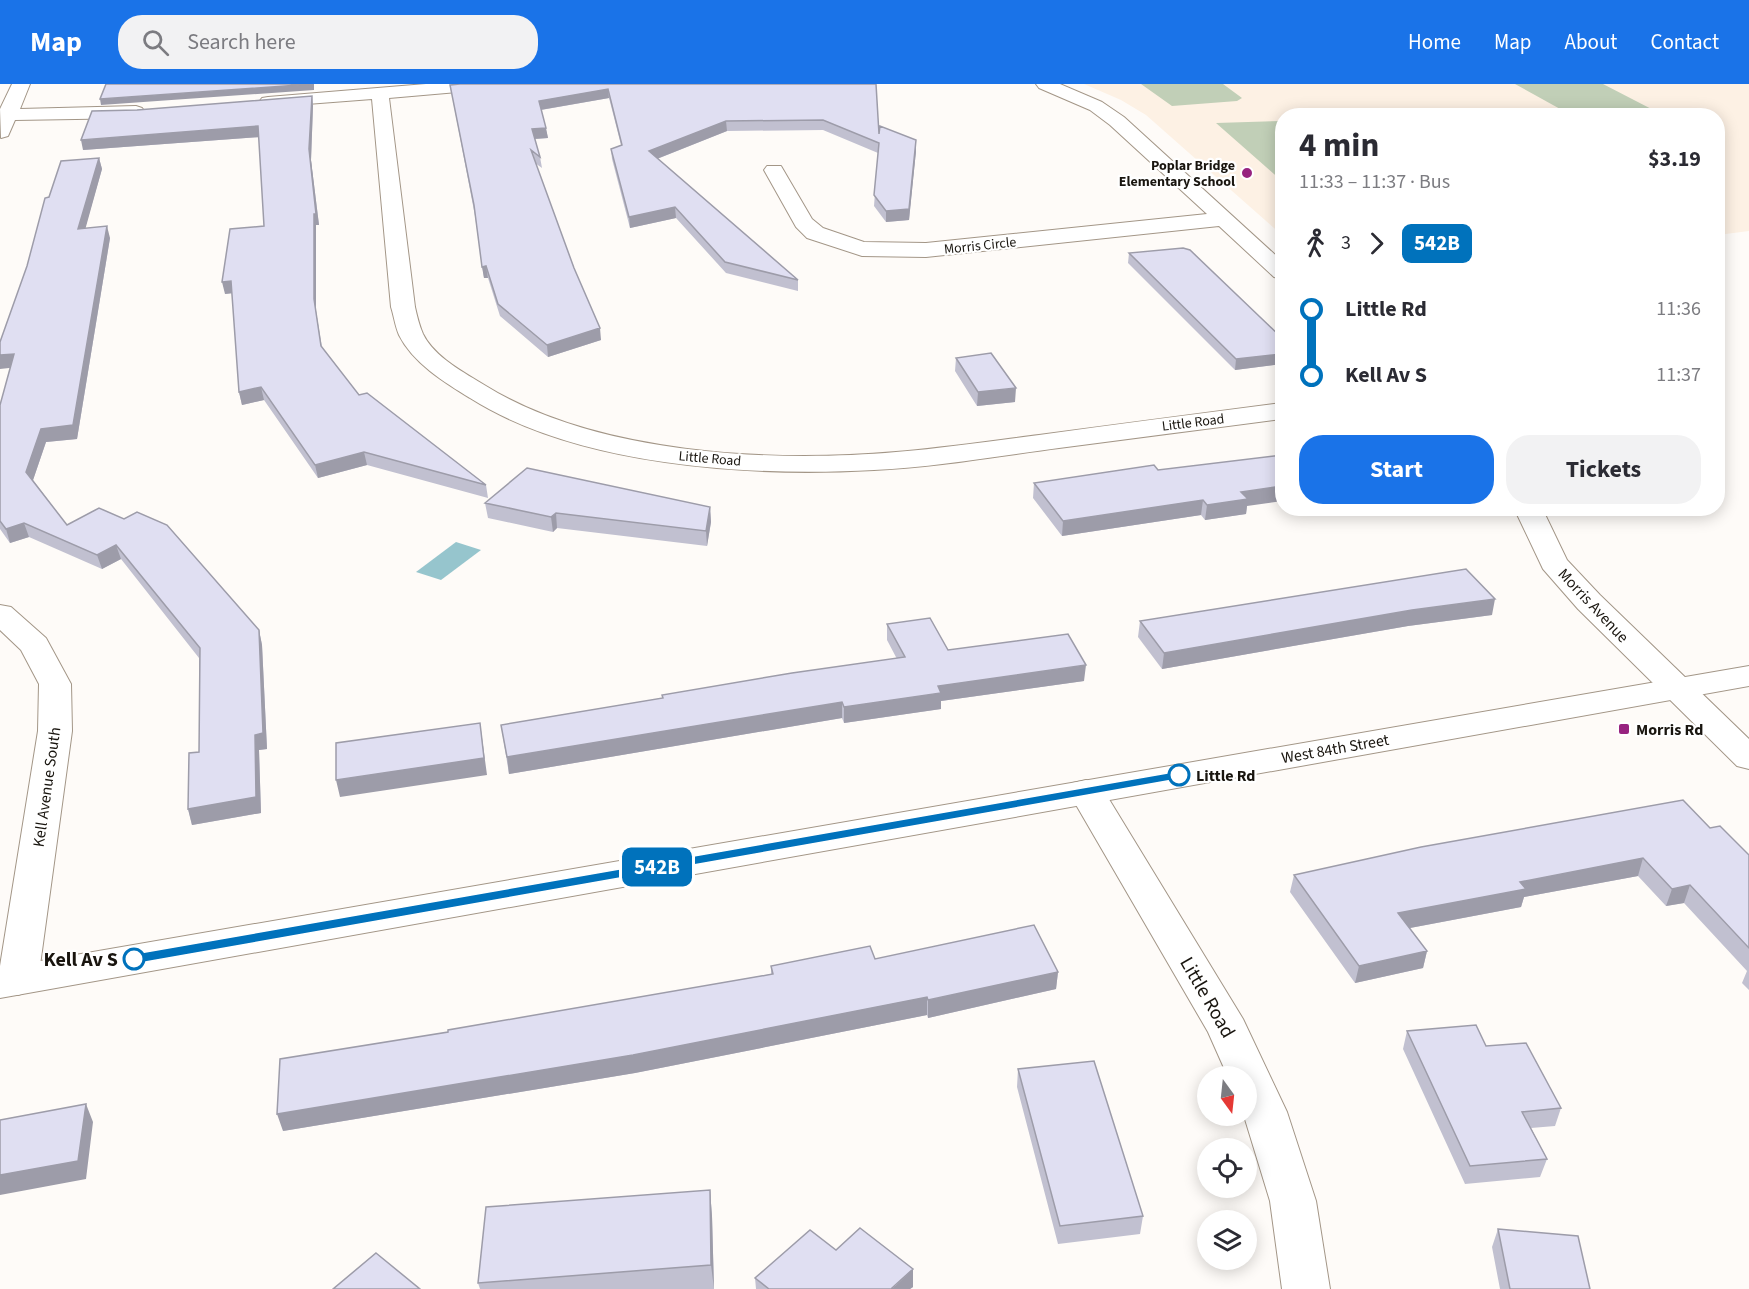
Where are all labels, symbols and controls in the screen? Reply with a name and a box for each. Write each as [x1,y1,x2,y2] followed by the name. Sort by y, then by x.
[118,15,538,69] search box
[30,22,82,62] text: Map
[139,26,172,59] icon: search
[187,26,296,58] text: Search here
[1408,27,1461,57] text: Home
[1494,27,1532,57] text: Map
[1565,27,1617,57] text: About
[1650,27,1719,57] text: Contact
[1299,122,1379,169] text: 4 min
[1648,143,1701,175] text: $3.19
[1119,156,1235,192] place label: Poplar Bridge Elementary School
[1240,166,1254,180] marker: Poplar Bridge Elementary School
[1299,168,1450,196] text: 11:33 – 11:37 · Bus
[1299,227,1332,260] icon: walk
[1360,227,1393,260] icon: forward
[1414,228,1460,258] text: 542B
[1341,229,1351,257] text: 3
[943,232,1017,260] street label: Morris Circle
[1345,293,1427,325] text: Little Rd
[1656,295,1701,323] text: 11:36
[1345,359,1427,391] text: Kell Av S
[1656,361,1701,389] text: 11:37
[1161,409,1226,437] street label: Little Road
[1299,435,1494,504] button: Start
[1506,435,1701,504] button: Tickets
[678,446,742,472] street label: Little Road
[1553,564,1634,648] street label: Morris Avenue
[1636,719,1703,741] place label: Morris Rd
[1617,722,1631,736] marker: Morris Rd
[28,726,66,849] street label: Kell Avenue South
[1280,729,1391,769] street label: West 84th Street
[1168,764,1190,786] marker: Little Rd
[1196,765,1256,787] place label: Little Rd
[615,848,699,886] line badge: 542B
[634,852,680,882] text: 542B
[44,946,118,974] place label: Kell Av S
[123,948,145,970] marker: Kell Av S
[1173,952,1242,1043] street label: Little Road
[1197,1066,1257,1126] north arrow
[1197,1066,1257,1270] map controls
[1197,1138,1257,1198] button: locate
[1197,1210,1257,1270] button: layers

